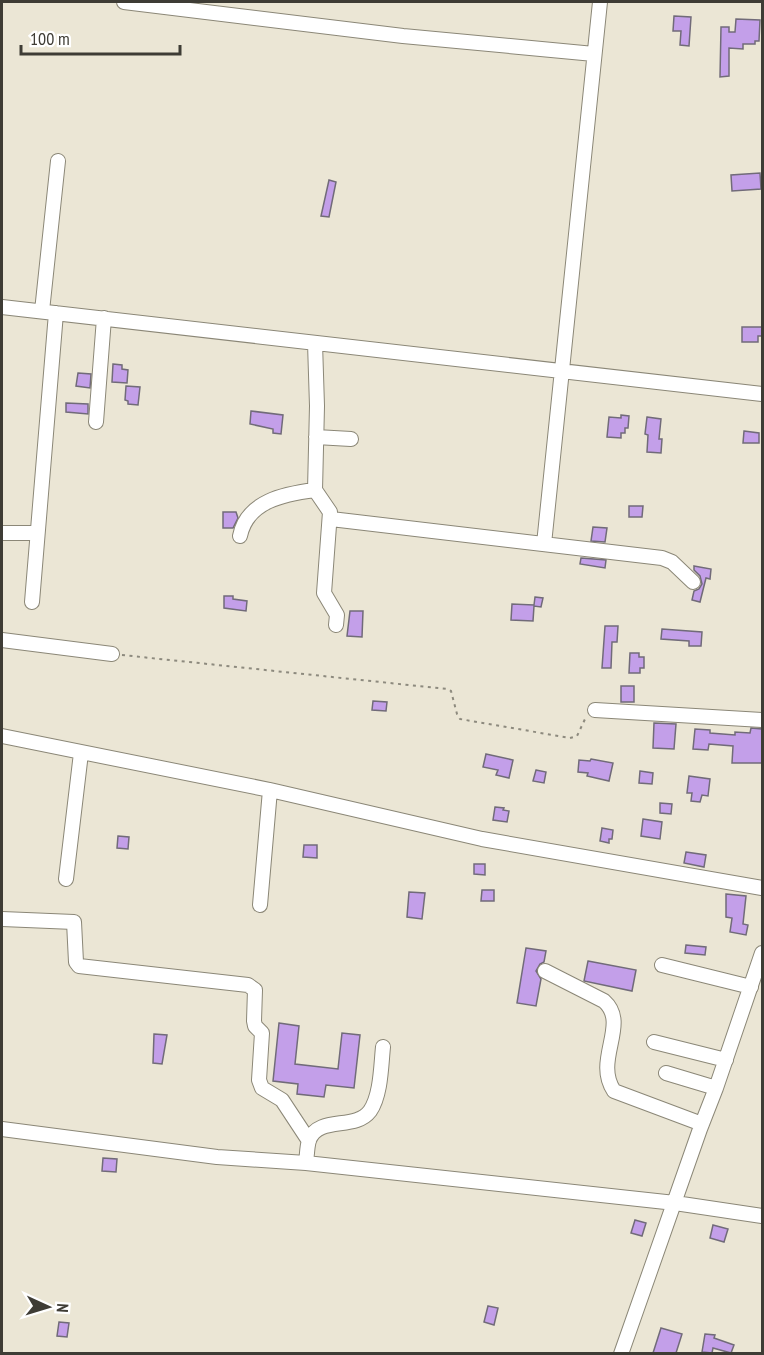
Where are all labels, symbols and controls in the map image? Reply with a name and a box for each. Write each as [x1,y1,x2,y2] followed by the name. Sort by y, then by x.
[21,18,180,56] scale bar
[30,27,70,50] text: 100 m
[18,1277,78,1337] north arrow
[53,1303,73,1313] text: N

